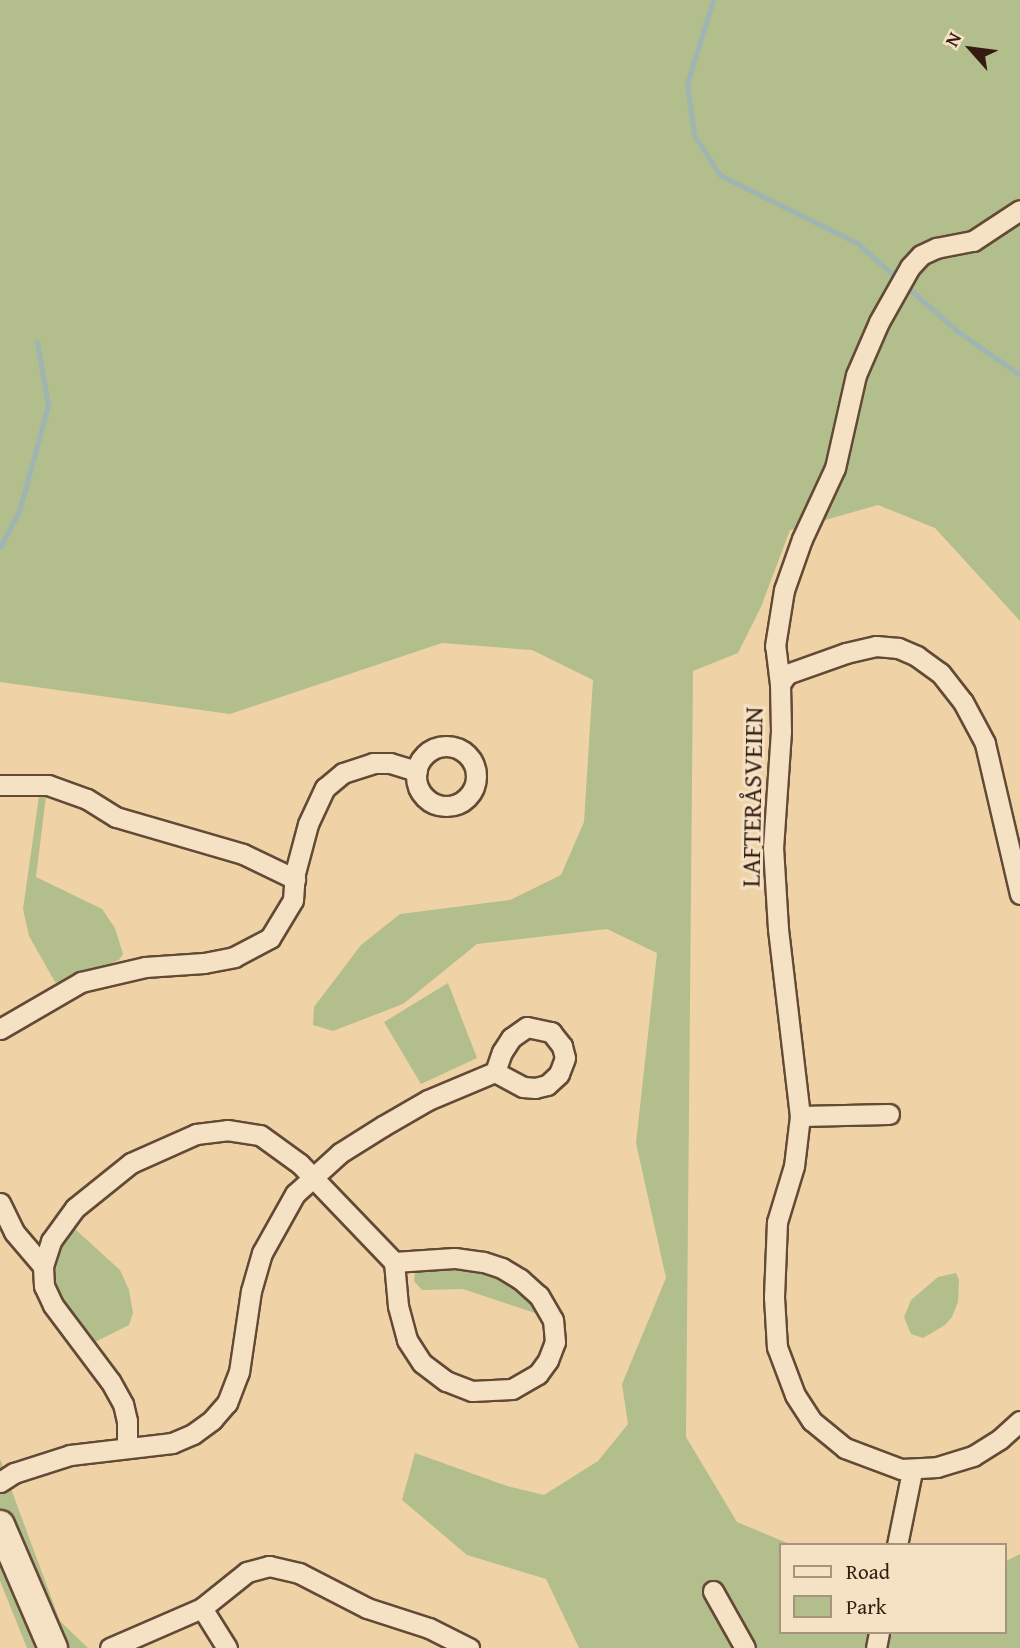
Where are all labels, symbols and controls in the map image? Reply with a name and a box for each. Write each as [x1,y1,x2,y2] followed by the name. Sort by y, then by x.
[936,14,1006,84] north arrow
[937,27,968,51] text: N
[735,706,769,888] street label: LAFTERÅSVEIEN
[778,1543,1006,1634] legend
[846,1556,890,1587] text: Road
[846,1591,887,1622] text: Park

